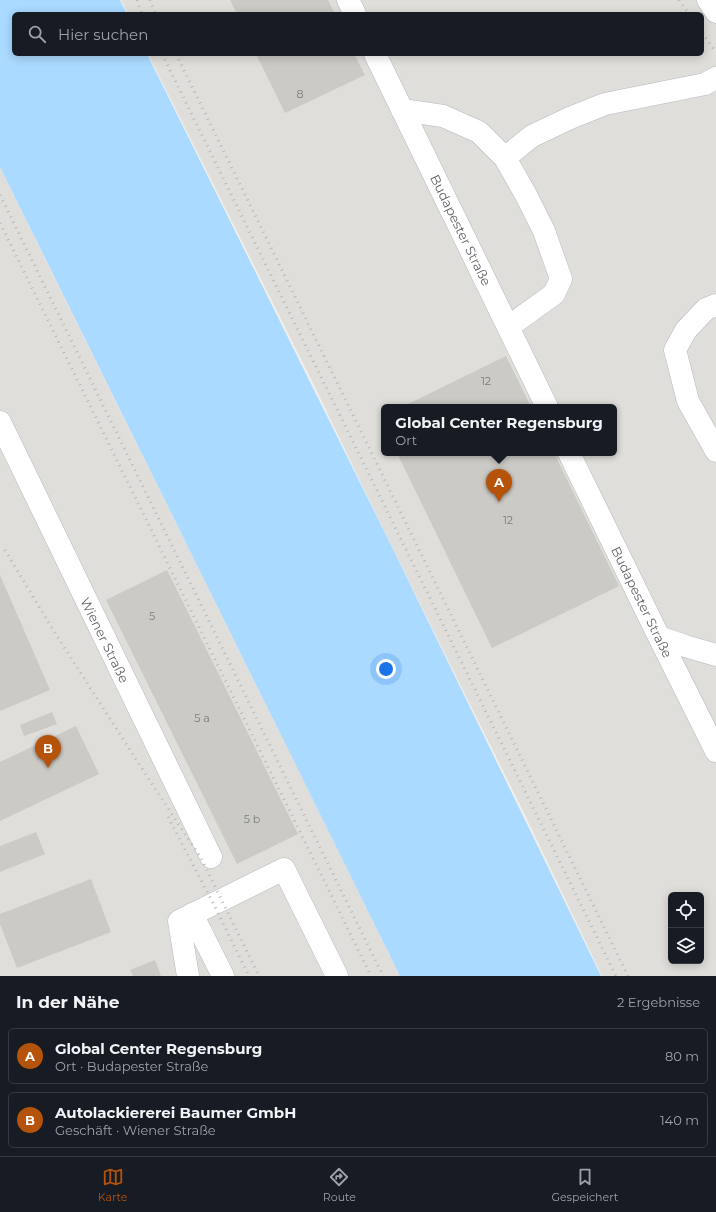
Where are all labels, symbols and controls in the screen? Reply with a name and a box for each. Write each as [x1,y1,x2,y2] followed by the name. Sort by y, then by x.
[12,12,704,56] search box
[26,23,48,45] icon: search
[58,25,148,44] text: Hier suchen
[296,87,304,101] house number: 8
[427,172,495,288] street label: Budapester Straße
[481,374,491,388] house number: 12
[381,404,617,456] popup
[395,413,603,432] text: Global Center Regensburg
[395,432,417,448] text: Ort
[486,469,512,502] pin: A
[503,513,513,527] house number: 12
[608,544,676,660] street label: Budapester Straße
[77,595,133,685] street label: Wiener Straße
[149,609,155,623] house number: 5
[376,659,396,679] your location
[194,711,210,725] house number: 5 a
[35,735,61,768] pin: B
[244,812,260,826] house number: 5 b
[668,892,704,964] map controls
[668,892,704,928] button: locate
[668,928,704,964] button: layers
[16,992,120,1012] text: In der Nähe
[617,994,700,1010] text: 2 Ergebnisse
[55,1039,262,1058] text: Global Center Regensburg
[25,1048,35,1064] text: A
[665,1048,699,1064] text: 80 m
[55,1058,208,1074] text: Ort · Budapester Straße
[55,1103,296,1122] text: Autolackiererei Baumer GmbH
[25,1112,35,1128] text: B
[660,1112,699,1128] text: 140 m
[55,1122,216,1138] text: Geschäft · Wiener Straße
[98,1166,127,1204] tab: Karte
[323,1166,356,1204] tab: Route
[551,1166,618,1204] tab: Gespeichert

